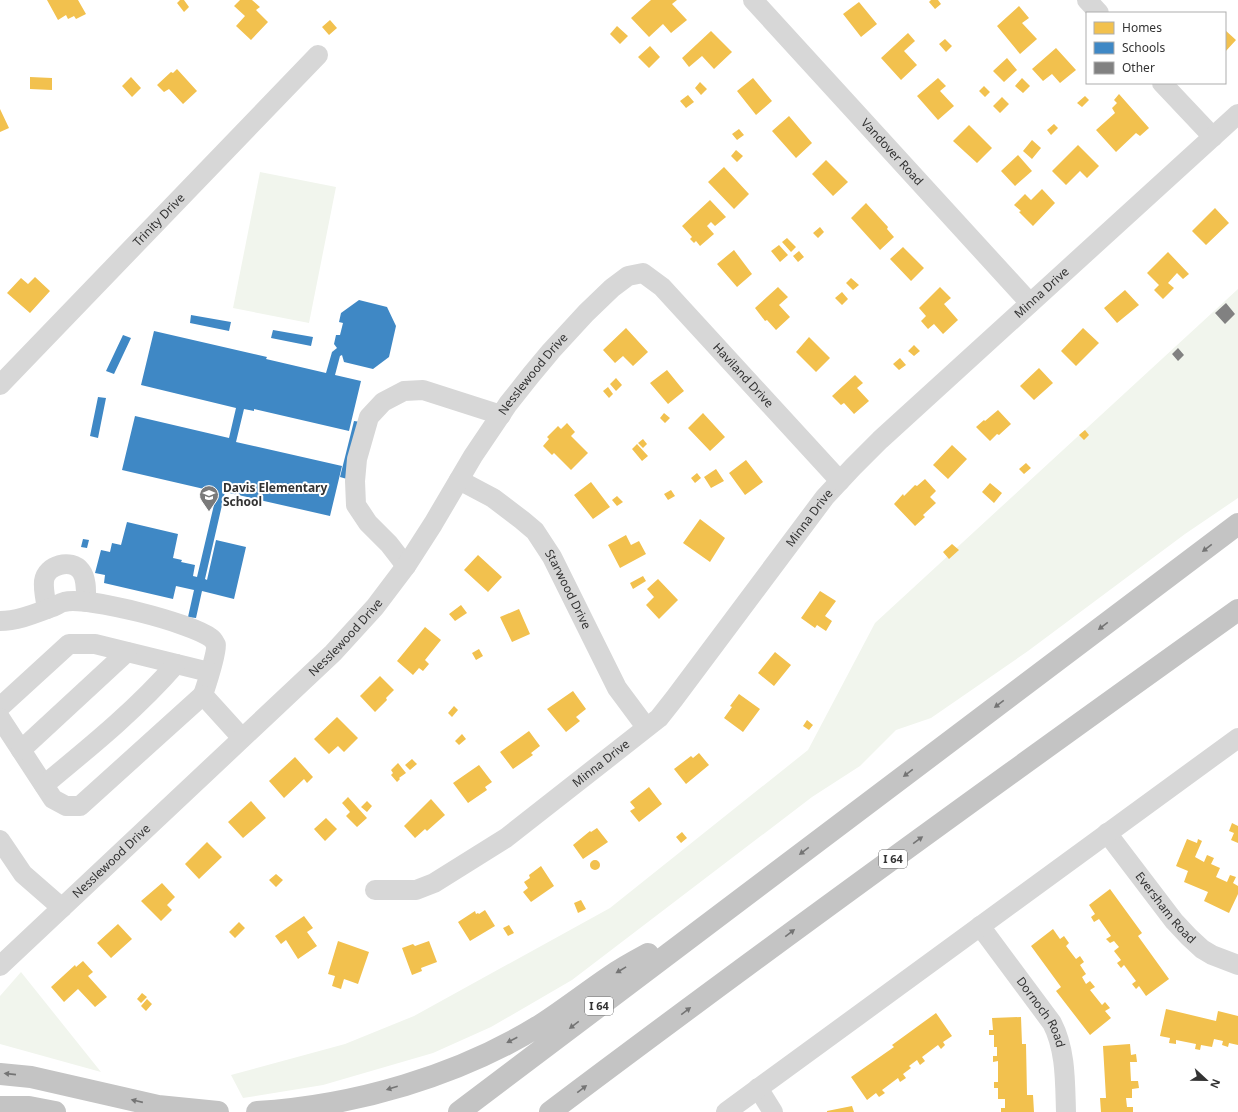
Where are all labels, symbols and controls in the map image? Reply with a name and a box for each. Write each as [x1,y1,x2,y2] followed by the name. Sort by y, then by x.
[1086,12,1226,84] legend
[1122,19,1162,36] text: Homes
[1122,39,1165,56] text: Schools
[1122,59,1155,76] text: Other
[857,114,927,189] street label: Vandover Road
[129,189,188,250] street label: Trinity Drive
[1010,263,1073,322] street label: Minna Drive
[494,329,571,418] street label: Nesslewood Drive
[709,339,778,411] street label: Haviland Drive
[223,479,327,510] place label: Davis Elementary School
[198,484,220,512] school or university icon: Davis Elementary School
[782,485,837,550] street label: Minna Drive
[1201,544,1212,552] one-way arrow
[541,546,595,632] street label: Starwood Drive
[305,595,387,680] street label: Nesslewood Drive
[1098,622,1108,630] one-way arrow
[994,700,1005,709] one-way arrow
[569,735,633,791] street label: Minna Drive
[903,769,914,777] one-way arrow
[68,820,154,902] street label: Nesslewood Drive
[913,837,923,845] one-way arrow
[799,847,810,855] one-way arrow
[879,850,907,868] road number: I 64
[1132,868,1200,947] street label: Eversham Road
[785,929,796,937] one-way arrow
[615,966,627,973] one-way arrow
[1013,973,1069,1049] street label: Dornoch Road
[585,997,613,1015] road number: I 64
[680,1007,691,1015] one-way arrow
[569,1021,579,1029] one-way arrow
[506,1037,518,1043] one-way arrow
[1186,1060,1226,1100] north arrow
[4,1071,16,1078] one-way arrow
[1207,1077,1224,1091] text: N
[576,1084,587,1093] one-way arrow
[385,1085,397,1091] one-way arrow
[131,1098,144,1104] one-way arrow

